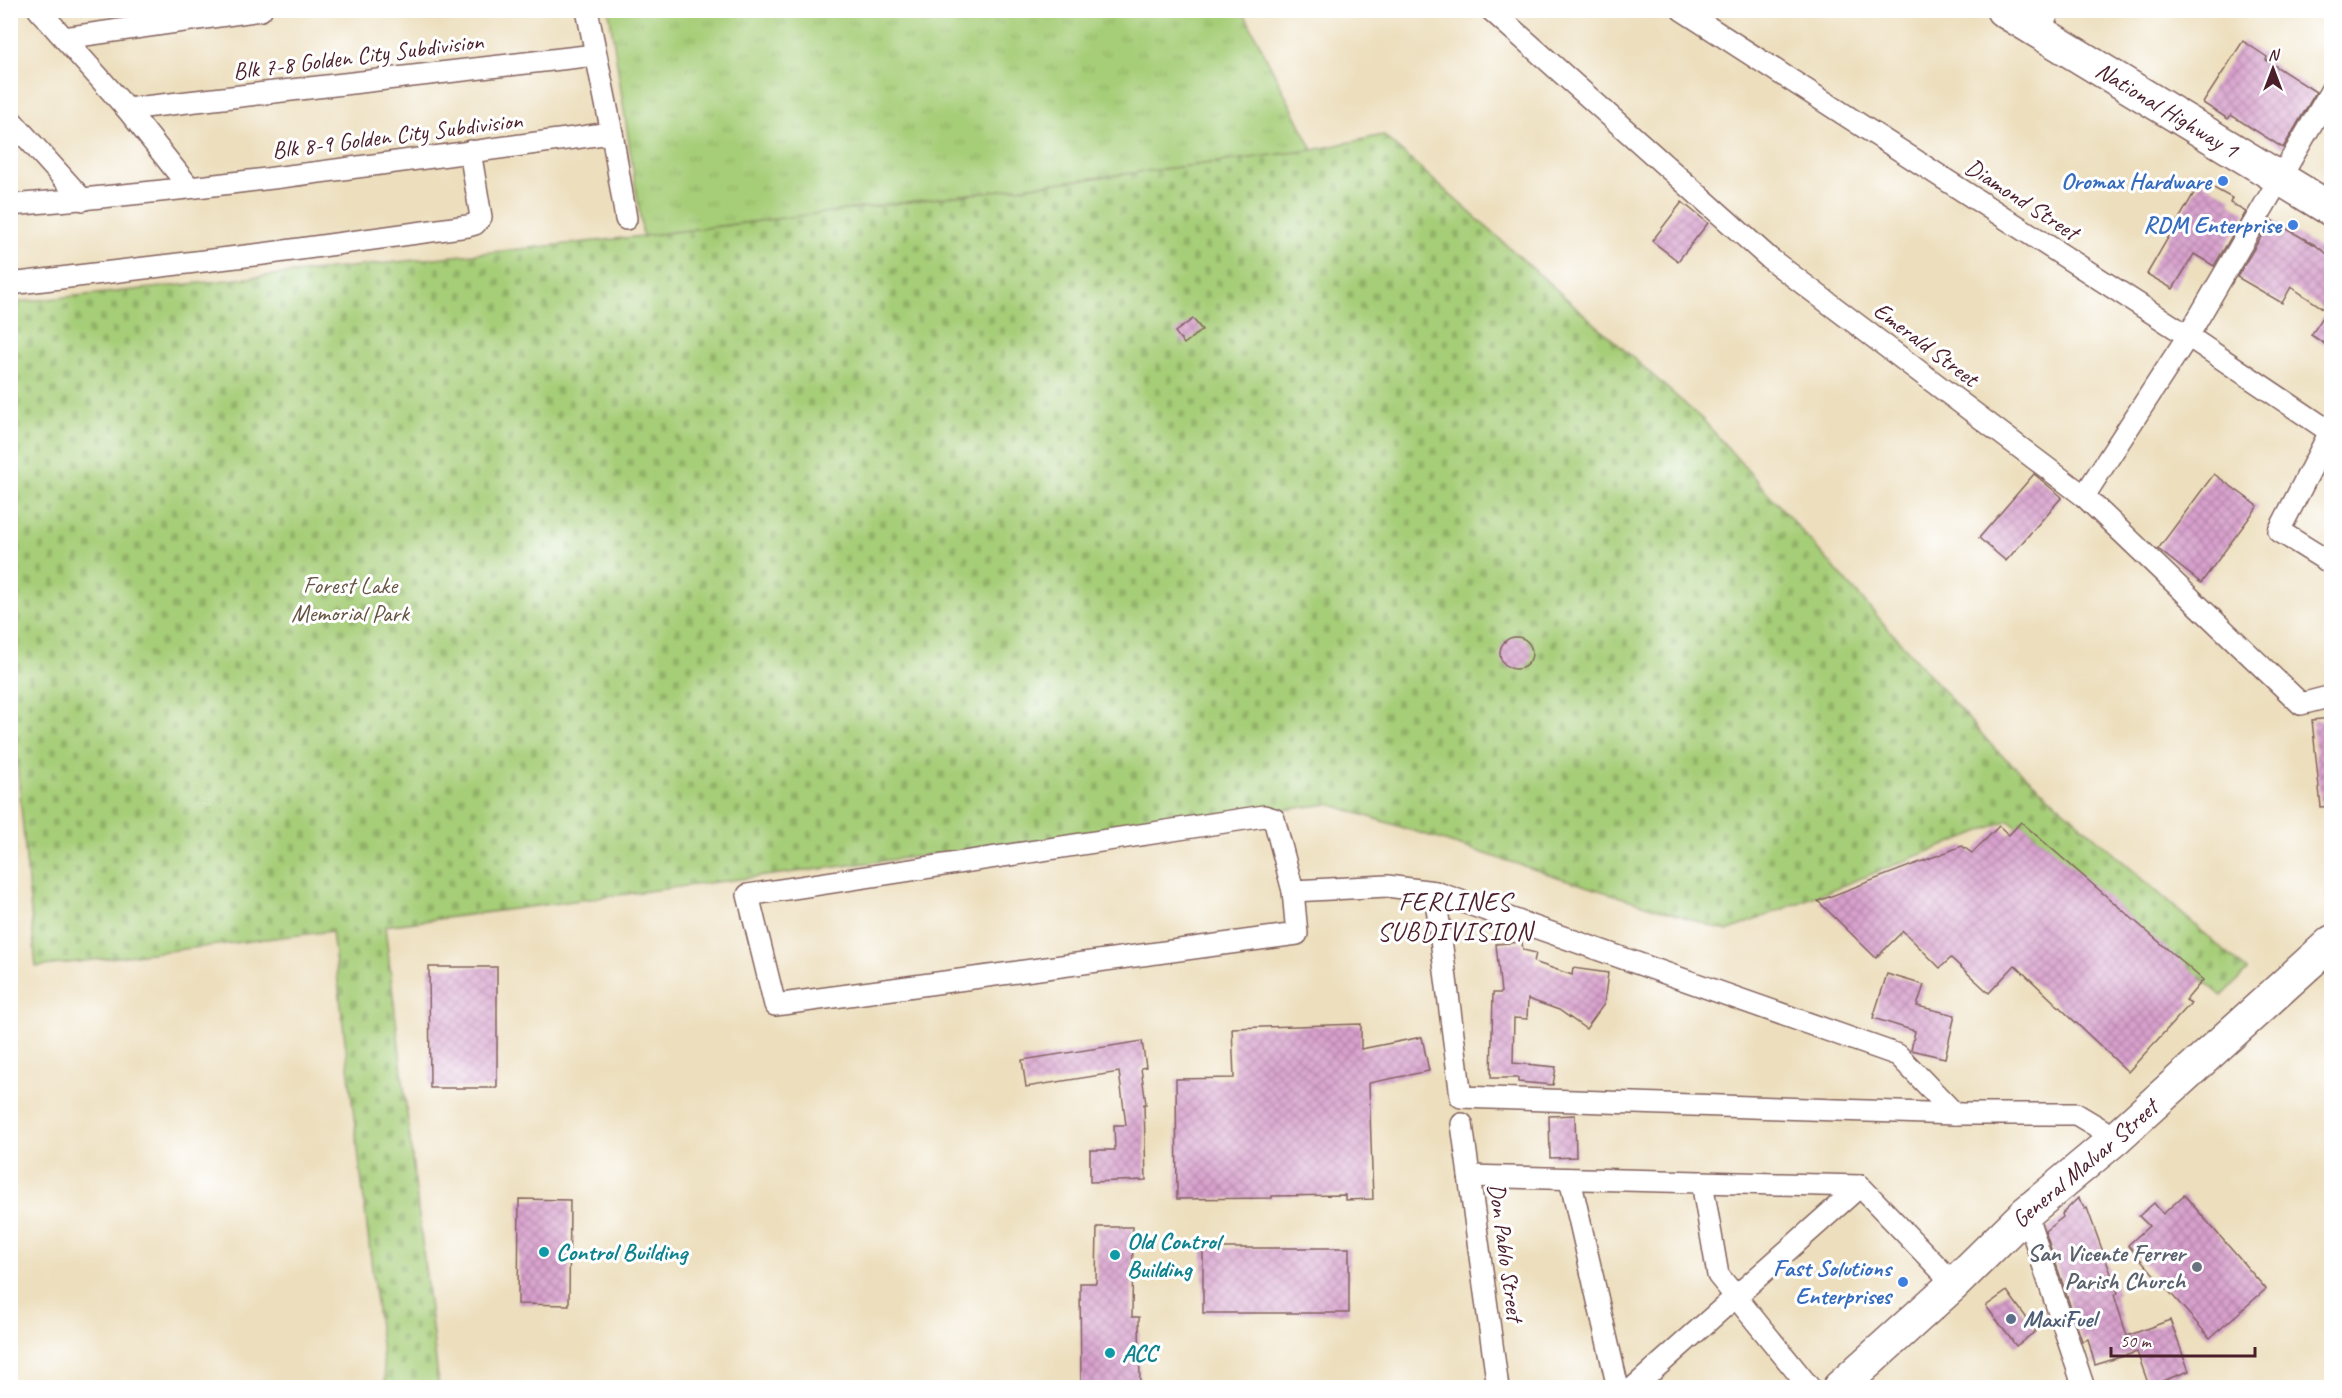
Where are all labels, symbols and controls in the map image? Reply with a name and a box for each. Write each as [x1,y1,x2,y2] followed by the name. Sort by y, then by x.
[231,26,486,86] street label: Blk 7-8 Golden City Subdivision
[2243,39,2303,99] north arrow
[2268,45,2281,65] text: N
[2090,55,2245,165] street label: National Highway 1
[270,105,525,165] street label: Blk 8-9 Golden City Subdivision
[1960,151,2087,248] street label: Diamond Street
[2061,166,2213,196] place label: Oromax Hardware
[2216,174,2230,188] marker: Oromax Hardware
[2143,210,2283,240] place label: RDM Enterprise
[2286,218,2300,232] marker: RDM Enterprise
[1868,295,1986,394] street label: Emerald Street
[291,570,411,628] park label: Forest Lake Memorial Park
[1377,885,1536,948] district label: FERLINES SUBDIVISION
[2005,1091,2166,1234] street label: General Malvar Street
[1481,1181,1531,1326] street label: Don Pablo Street
[1127,1226,1225,1284] place label: Old Control Building
[556,1237,689,1267] place label: Control Building
[2027,1238,2187,1296] place label: San Vicente Ferrer Parish Church
[537,1245,551,1259] marker: Control Building
[1108,1248,1122,1262] marker: Old Control Building
[1773,1253,1894,1311] place label: Fast Solutions Enterprises
[2190,1260,2204,1274] marker: San Vicente Ferrer Parish Church
[1896,1275,1910,1289] marker: Fast Solutions Enterprises
[2023,1304,2101,1334] place label: MaxiFuel
[2004,1312,2018,1326] marker: MaxiFuel
[2111,1320,2255,1358] scale bar
[2120,1330,2153,1352] text: 50 m
[1122,1338,1160,1368] place label: ACC
[1103,1346,1117,1360] marker: ACC

